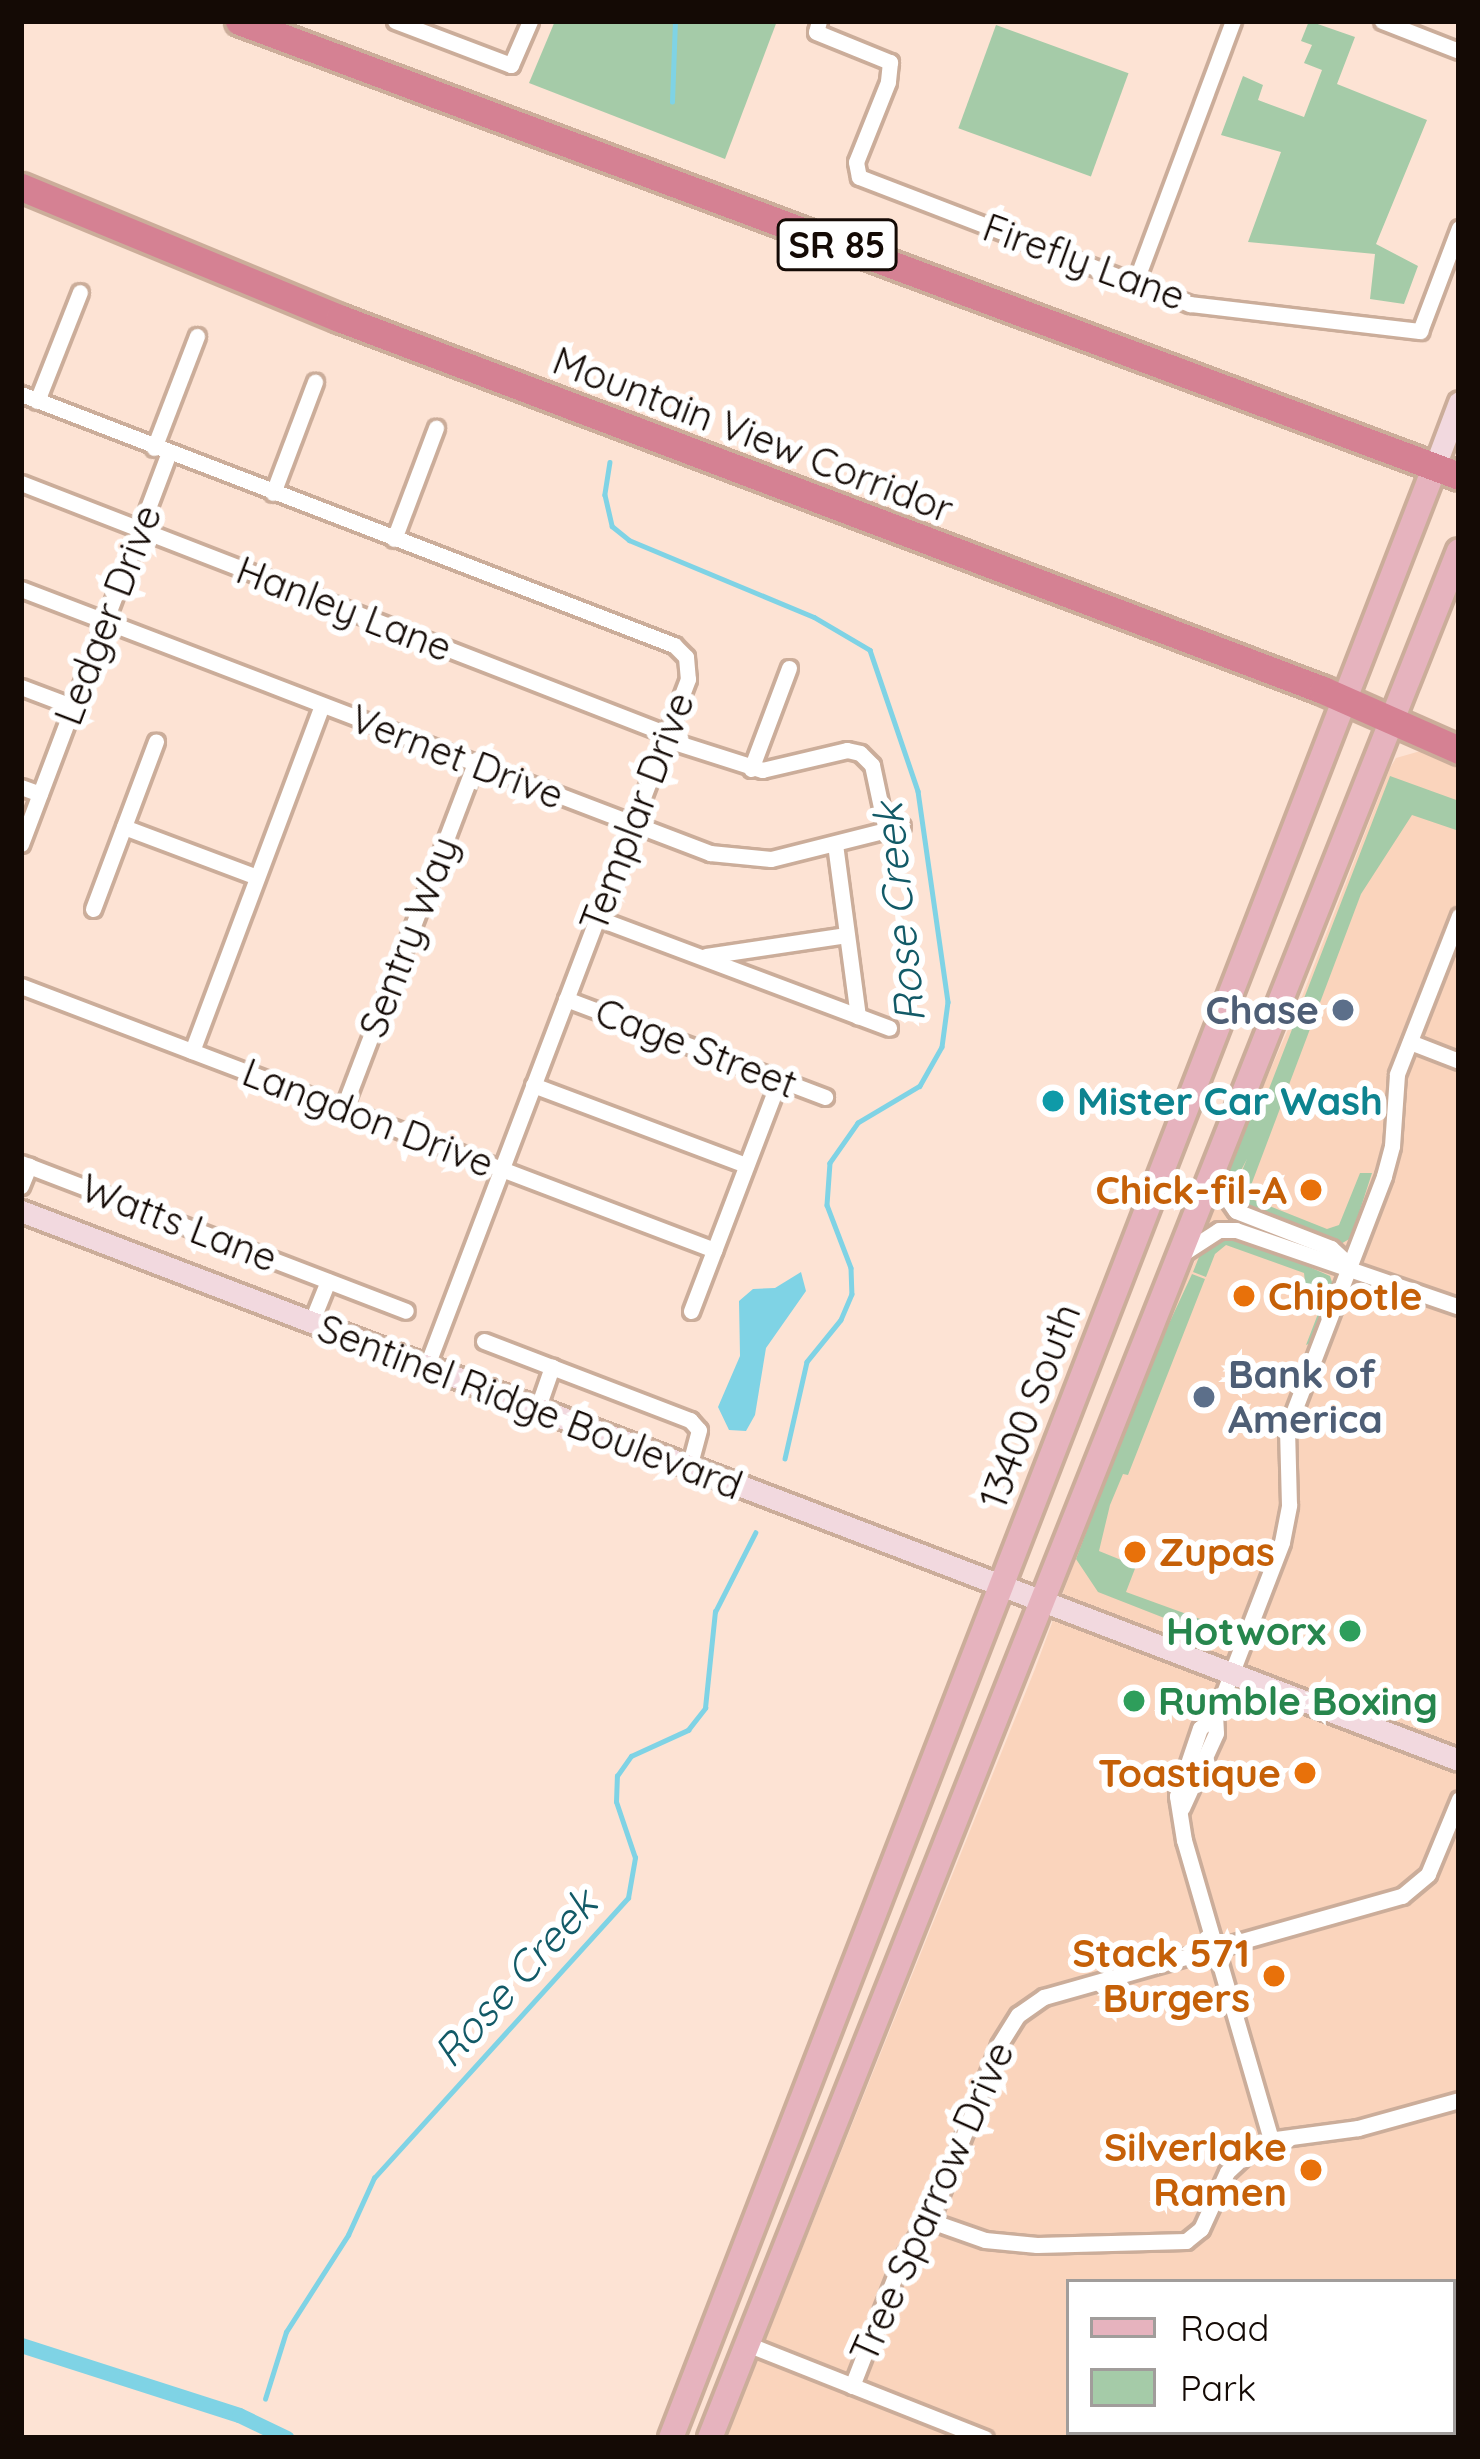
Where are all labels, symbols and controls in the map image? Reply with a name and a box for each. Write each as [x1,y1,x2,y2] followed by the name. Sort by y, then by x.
[977,204,1191,320] street label: Firefly Lane
[774,215,900,275] road number: SR 85
[546,337,960,533] street label: Mountain View Corridor
[45,499,171,731] street label: Ledger Drive
[230,547,458,671] street label: Hanley Lane
[570,686,704,938] street label: Templar Drive
[344,695,570,819] street label: Vernet Drive
[862,801,936,1025] water label: Rose Creek
[349,830,469,1044] street label: Sentry Way
[1205,987,1319,1033] place label: Chase
[589,988,803,1108] street label: Cage Street
[1330,997,1356,1023] marker: Chase
[236,1049,500,1187] street label: Langdon Drive
[1077,1078,1383,1124] place label: Mister Car Wash
[1040,1088,1066,1114] marker: Mister Car Wash
[74,1164,284,1282] street label: Watts Lane
[1095,1167,1287,1213] place label: Chick-fil-A
[1298,1177,1324,1203] marker: Chick-fil-A
[1268,1273,1422,1319] place label: Chipotle
[1231,1283,1257,1309] marker: Chipotle
[970,1297,1090,1515] street label: 13400 South
[312,1305,748,1509] street label: Sentinel Ridge Boulevard
[1228,1352,1383,1443] place label: Bank of America
[1191,1384,1217,1410] marker: Bank of America
[1159,1529,1275,1575] place label: Zupas
[1122,1539,1148,1565] marker: Zupas
[1166,1608,1326,1654] place label: Hotworx
[1337,1618,1363,1644] marker: Hotworx
[1158,1678,1438,1724] place label: Rumble Boxing
[1121,1688,1147,1714] marker: Rumble Boxing
[1098,1750,1281,1796] place label: Toastique
[1292,1760,1318,1786] marker: Toastique
[422,1879,608,2077] water label: Rose Creek
[1072,1931,1250,2022] place label: Stack 571 Burgers
[1261,1963,1287,1989] marker: Stack 571 Burgers
[840,2035,1024,2369] street label: Tree Sparrow Drive
[1104,2125,1287,2216] place label: Silverlake Ramen
[1298,2157,1324,2183] marker: Silverlake Ramen
[1066,2279,1456,2435] legend
[1180,2305,1269,2350] text: Road
[1180,2365,1256,2410] text: Park

